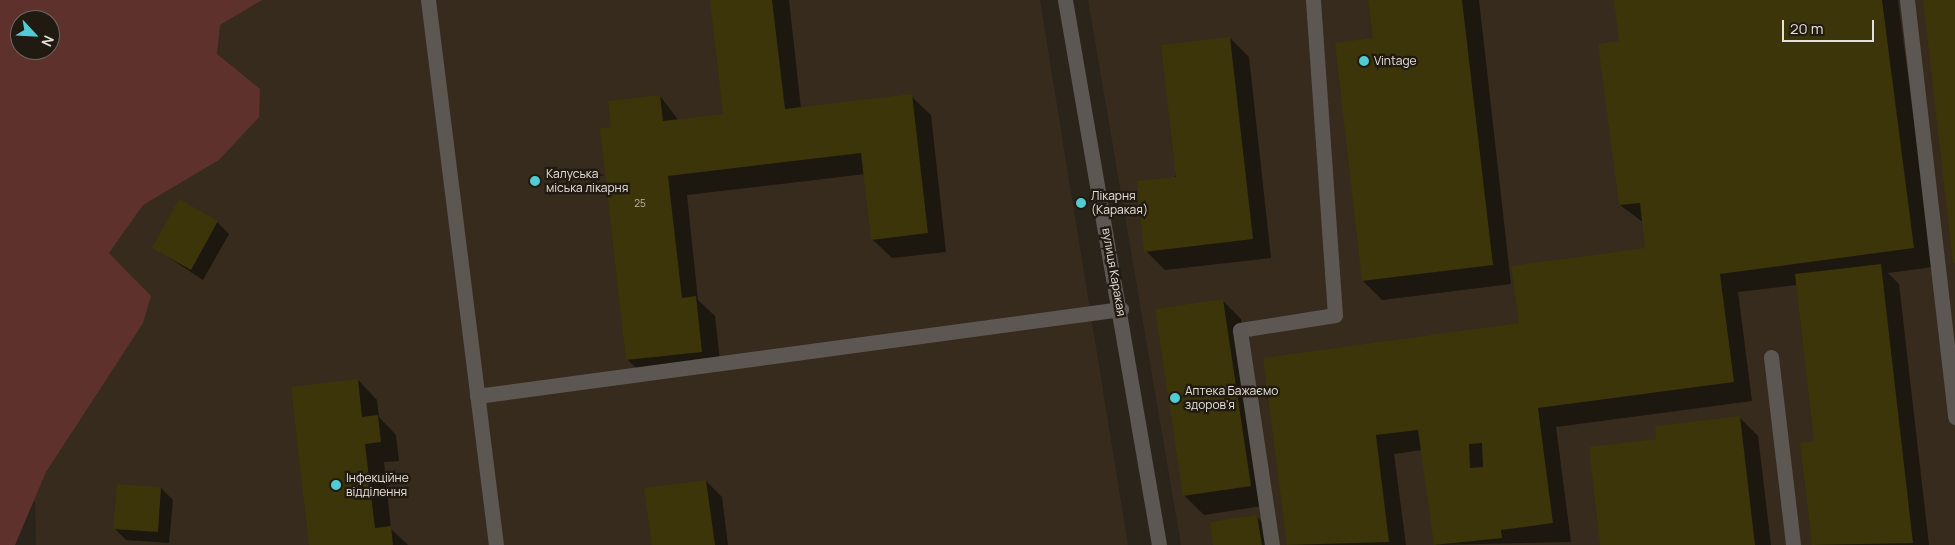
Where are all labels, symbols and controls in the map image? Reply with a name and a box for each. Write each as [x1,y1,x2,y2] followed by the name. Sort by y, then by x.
[10,10,60,60] north arrow
[1785,10,1878,42] scale bar
[1790,18,1823,39] text: 20 m
[37,33,59,50] text: N
[1374,54,1417,68] place label: Vintage
[1358,55,1370,67] marker: Vintage
[546,167,628,195] place label: Калуська міська лікарня
[528,174,542,188] marker: Калуська міська лікарня
[1091,189,1148,217] place label: Лікарня (Каракая)
[1075,197,1087,209] marker: Лікарня (Каракая)
[634,198,646,210] house number: 25
[1099,227,1129,317] street label: вулиця Каракая
[1185,384,1278,412] place label: Аптека Бажаємо здоров'я
[1169,392,1181,404] marker: Аптека Бажаємо здоров'я
[346,471,409,499] place label: Інфекційне відділення
[330,479,342,491] marker: Інфекційне відділення

